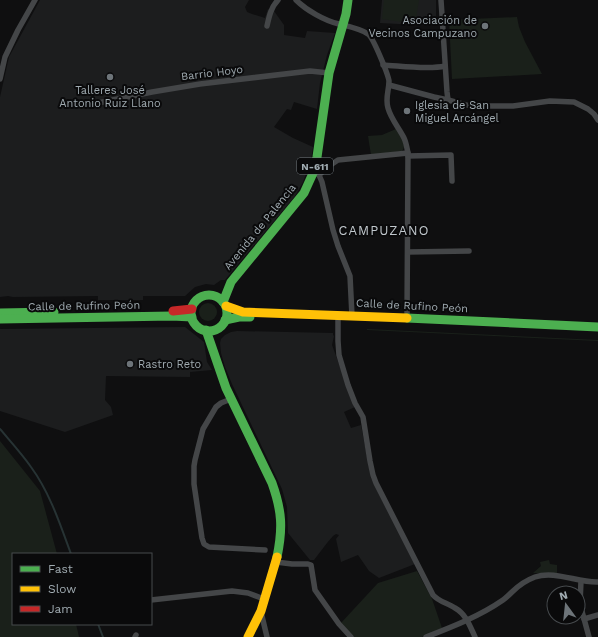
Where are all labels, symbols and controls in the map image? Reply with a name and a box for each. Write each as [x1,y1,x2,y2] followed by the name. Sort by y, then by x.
[369,14,477,40] place label: Asociación de Vecinos Campuzano
[480,21,490,31] marker: Asociación de Vecinos Campuzano
[180,63,244,83] street label: Barrio Hoyo
[105,72,115,82] marker: Talleres José Antonio Ruiz Llano
[59,84,161,110] place label: Talleres José Antonio Ruiz Llano
[415,99,500,125] place label: Iglesia de San Miguel Arcángel
[402,106,412,116] marker: Iglesia de San Miguel Arcángel
[297,158,333,174] road number: N-611
[221,181,299,273] street label: Avenida de Palencia
[339,223,429,238] district label: CAMPUZANO
[356,297,468,315] street label: Calle de Rufino Peón
[28,299,140,313] street label: Calle de Rufino Peón
[138,358,201,371] place label: Rastro Reto
[125,359,135,369] marker: Rastro Reto
[12,553,152,625] legend
[48,562,73,576] text: Fast
[48,582,76,596] text: Slow
[546,585,586,625] north arrow
[558,588,569,603] text: N
[48,602,73,616] text: Jam

